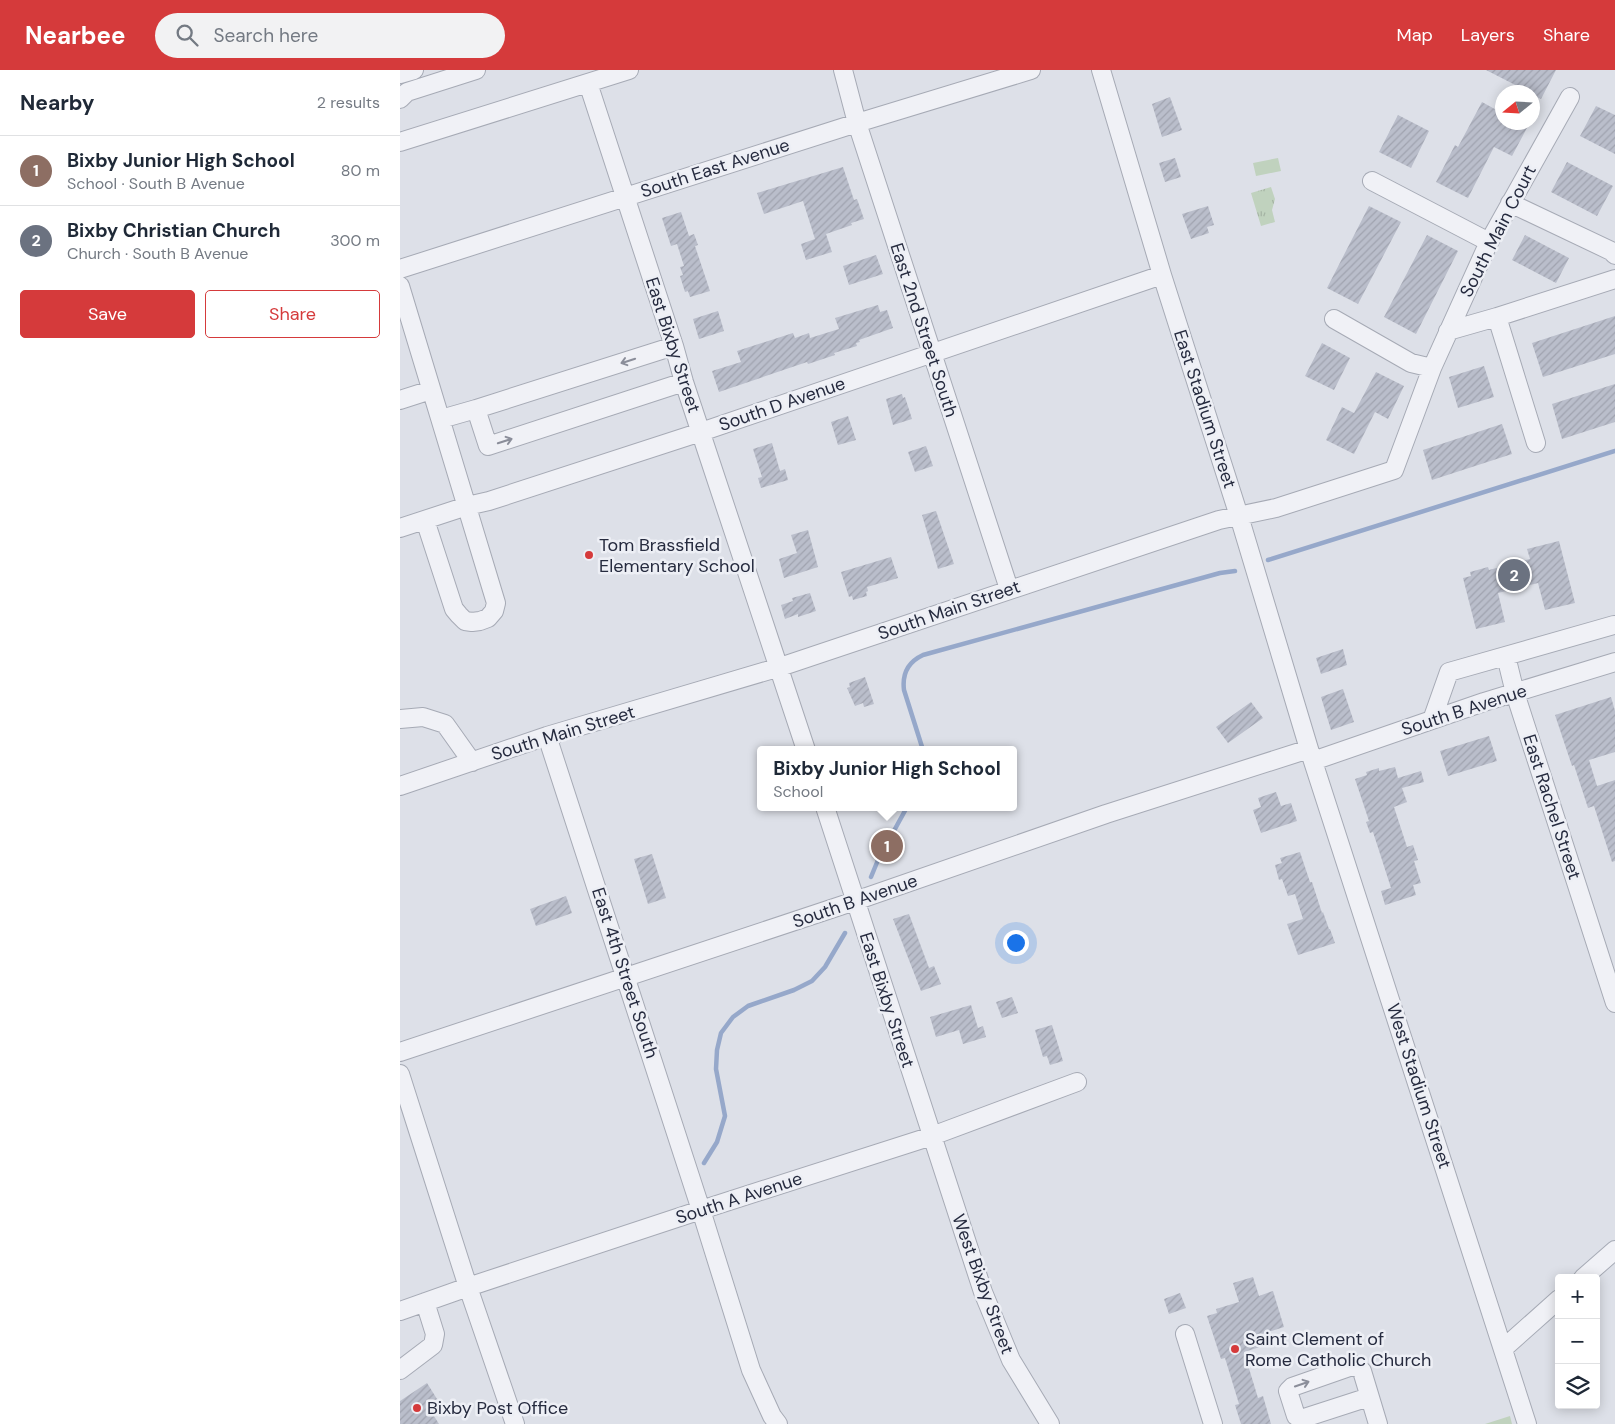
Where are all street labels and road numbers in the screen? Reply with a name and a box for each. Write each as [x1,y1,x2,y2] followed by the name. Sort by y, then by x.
[637,133,793,203] street label: South East Avenue
[1454,161,1542,301] street label: South Main Court
[884,240,964,420] street label: East 2nd Street South
[640,274,706,416] street label: East Bixby Street
[1168,327,1242,491] street label: East Stadium Street
[716,371,848,437] street label: South D Avenue
[875,574,1023,646] street label: South Main Street
[1398,678,1530,742] street label: South B Avenue
[488,700,638,766] street label: South Main Street
[1517,731,1587,883] street label: East Rachel Street
[789,868,921,934] street label: South B Avenue
[586,885,664,1061] street label: East 4th Street South
[854,929,920,1071] street label: East Bixby Street
[1381,1000,1457,1172] street label: West Stadium Street
[673,1166,805,1230] street label: South A Avenue
[946,1211,1020,1357] street label: West Bixby Street

